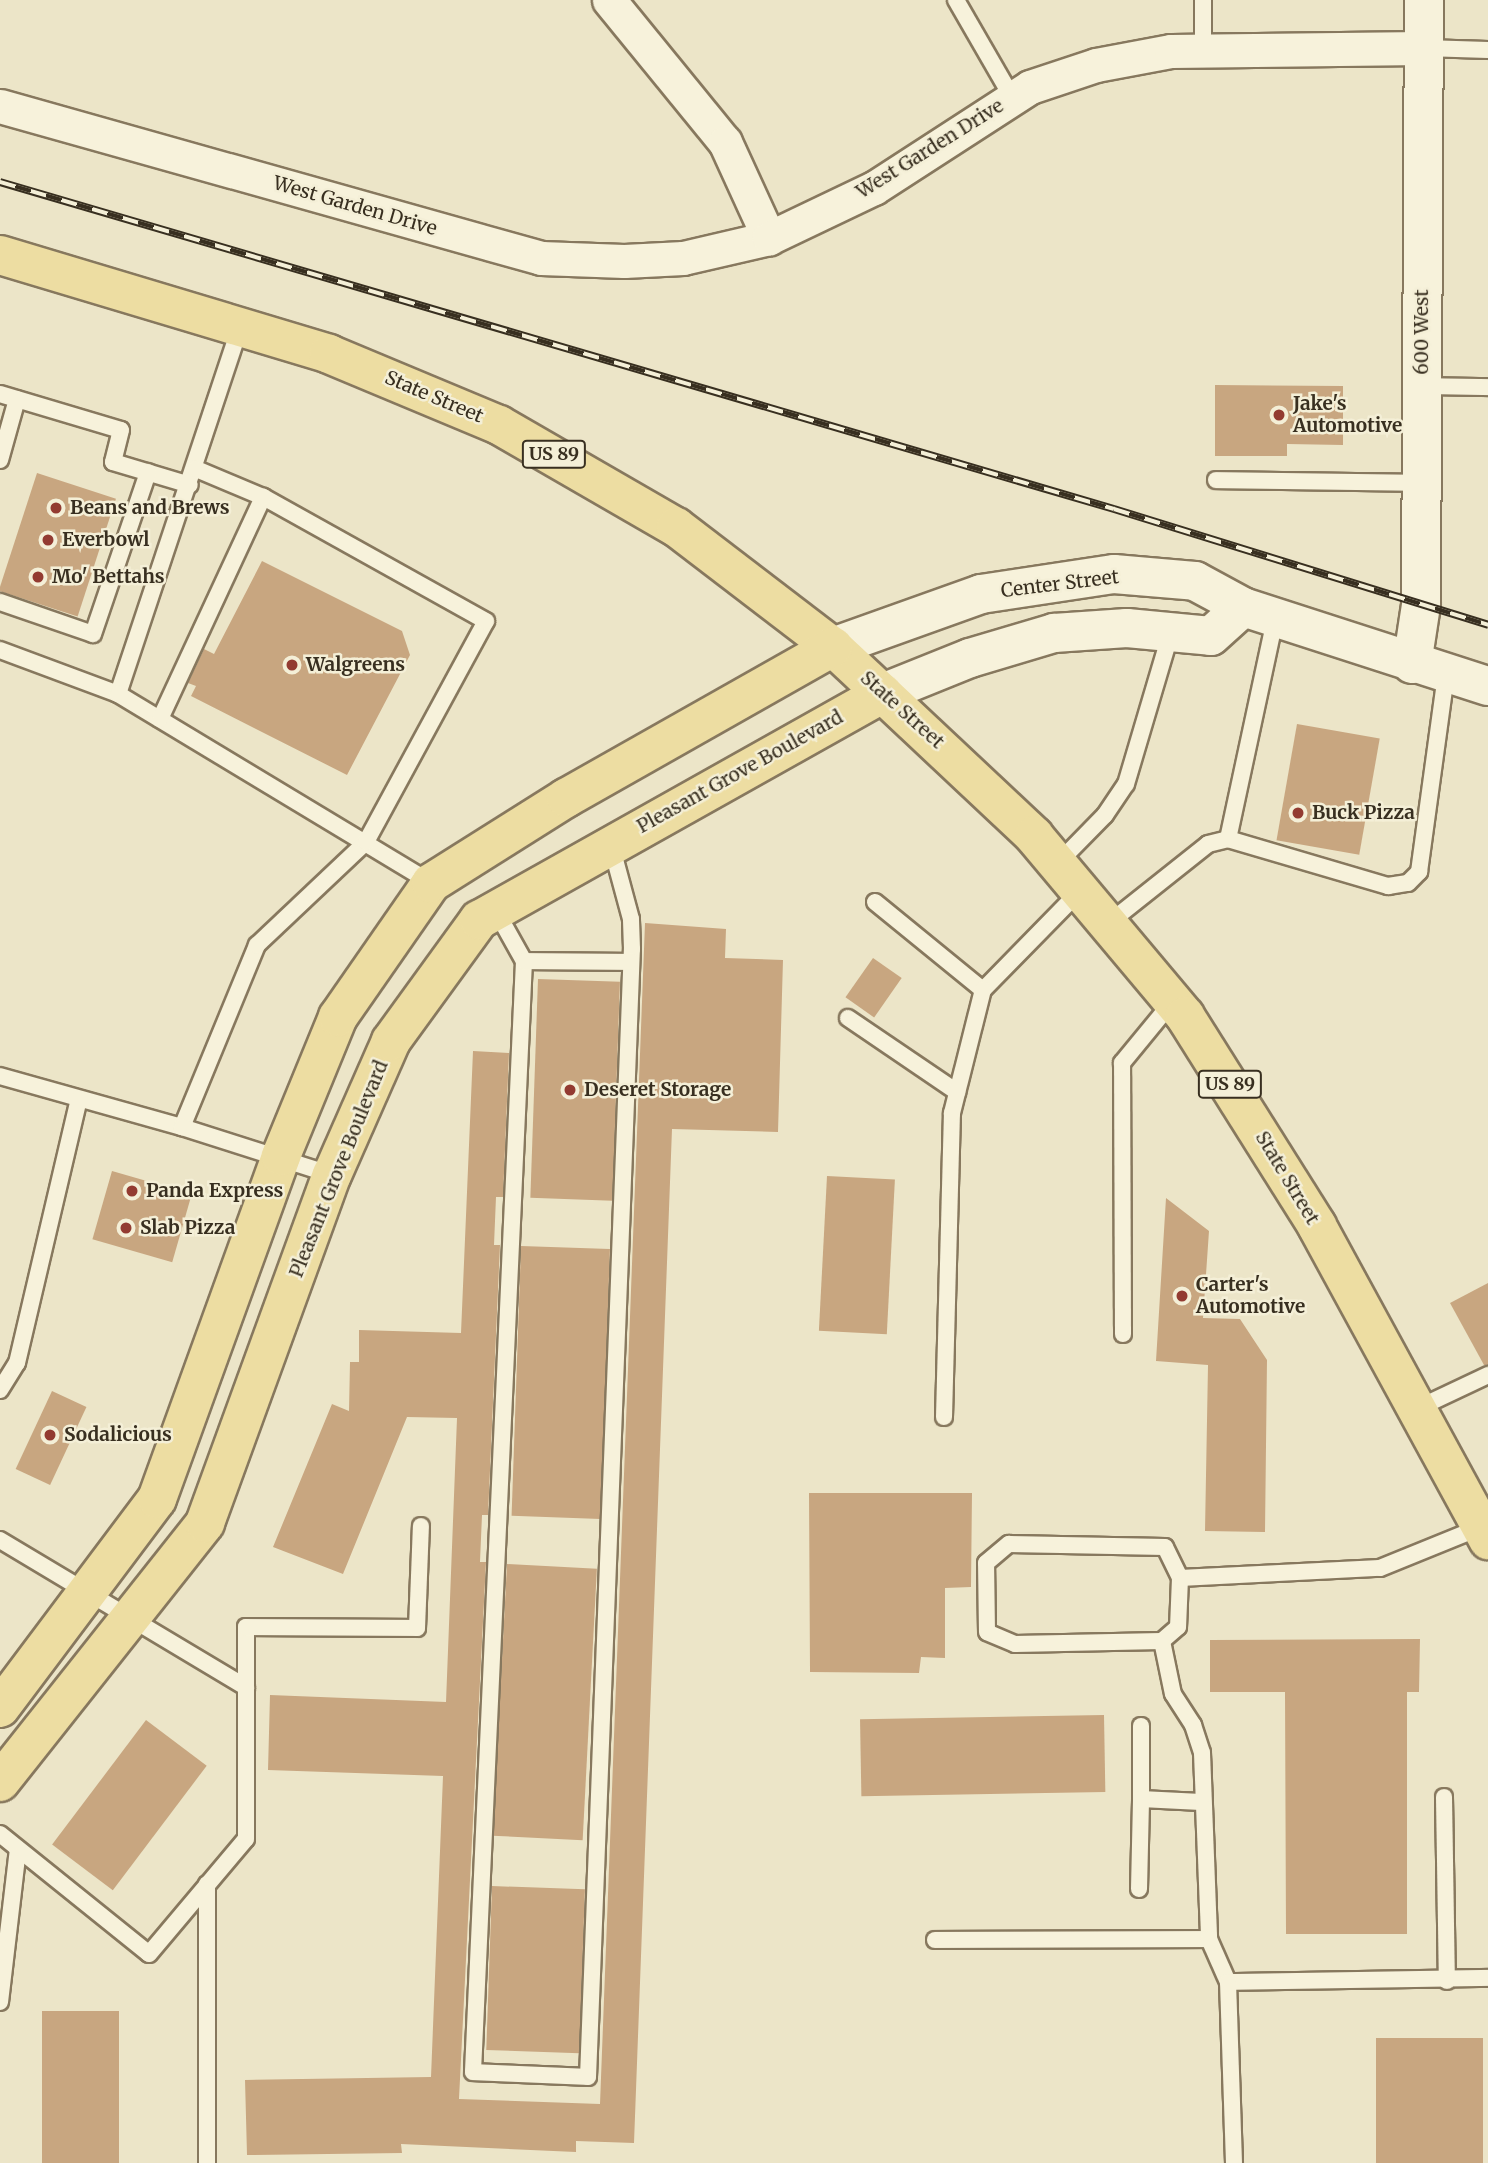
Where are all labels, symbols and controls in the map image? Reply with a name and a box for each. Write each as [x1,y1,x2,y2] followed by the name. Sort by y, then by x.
[852,94,1008,204] street label: West Garden Drive
[271,172,439,240] street label: West Garden Drive
[1411,289,1433,375] street label: 600 West
[381,366,487,428] street label: State Street
[1293,393,1402,437] place label: Jake's Automotive
[1271,407,1287,423] marker: Jake's Automotive
[521,440,587,468] road number: US 89
[70,497,230,519] place label: Beans and Brews
[48,500,64,516] marker: Beans and Brews
[62,529,149,551] place label: Everbowl
[40,532,56,548] marker: Everbowl
[1000,565,1120,603] street label: Center Street
[52,566,165,588] place label: Mo' Bettahs
[30,569,46,585] marker: Mo' Bettahs
[306,654,405,676] place label: Walgreens
[284,657,300,673] marker: Walgreens
[856,667,948,753] street label: State Street
[633,706,847,838] street label: Pleasant Grove Boulevard
[1312,802,1415,824] place label: Buck Pizza
[1290,805,1306,821] marker: Buck Pizza
[285,1057,393,1281] street label: Pleasant Grove Boulevard
[1197,1070,1263,1098] road number: US 89
[584,1079,731,1101] place label: Deseret Storage
[562,1082,578,1098] marker: Deseret Storage
[1250,1127,1324,1229] street label: State Street
[146,1180,283,1202] place label: Panda Express
[124,1183,140,1199] marker: Panda Express
[140,1217,235,1239] place label: Slab Pizza
[118,1220,134,1236] marker: Slab Pizza
[1196,1274,1305,1318] place label: Carter's Automotive
[1174,1288,1190,1304] marker: Carter's Automotive
[64,1424,172,1446] place label: Sodalicious
[42,1427,58,1443] marker: Sodalicious

